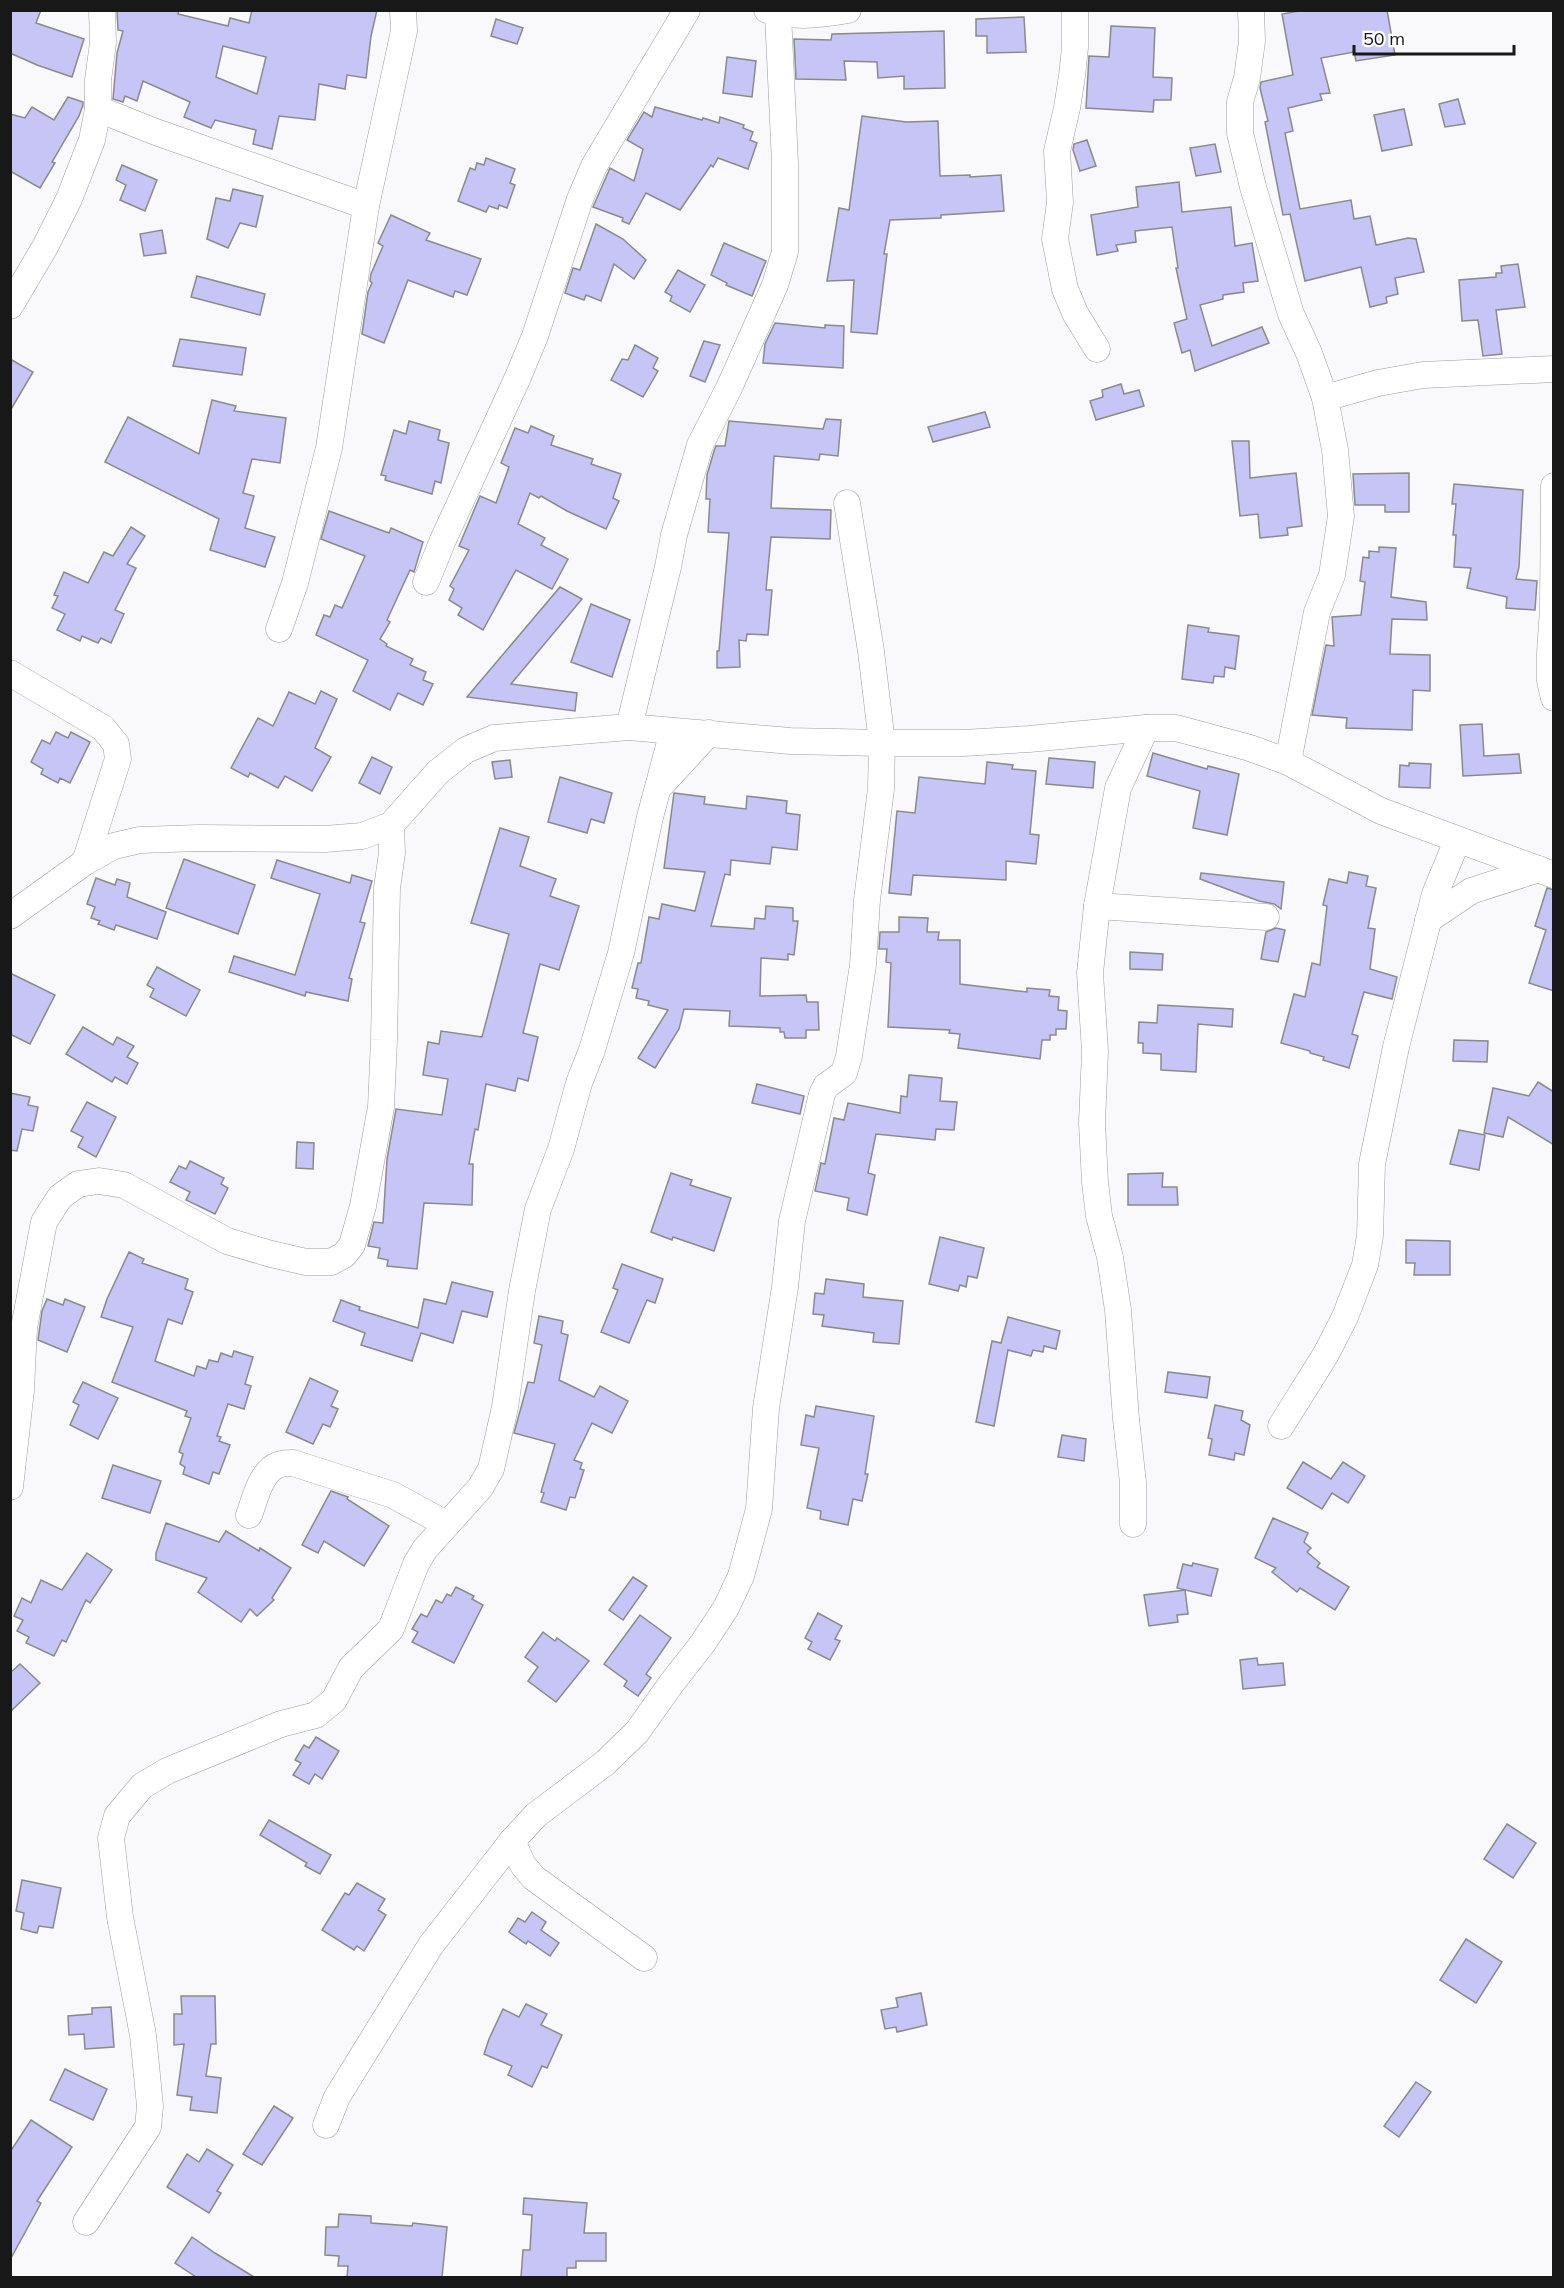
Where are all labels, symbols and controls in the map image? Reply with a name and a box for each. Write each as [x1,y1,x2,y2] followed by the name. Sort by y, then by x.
[1354,18,1514,56] scale bar
[1363,27,1405,50] text: 50 m

